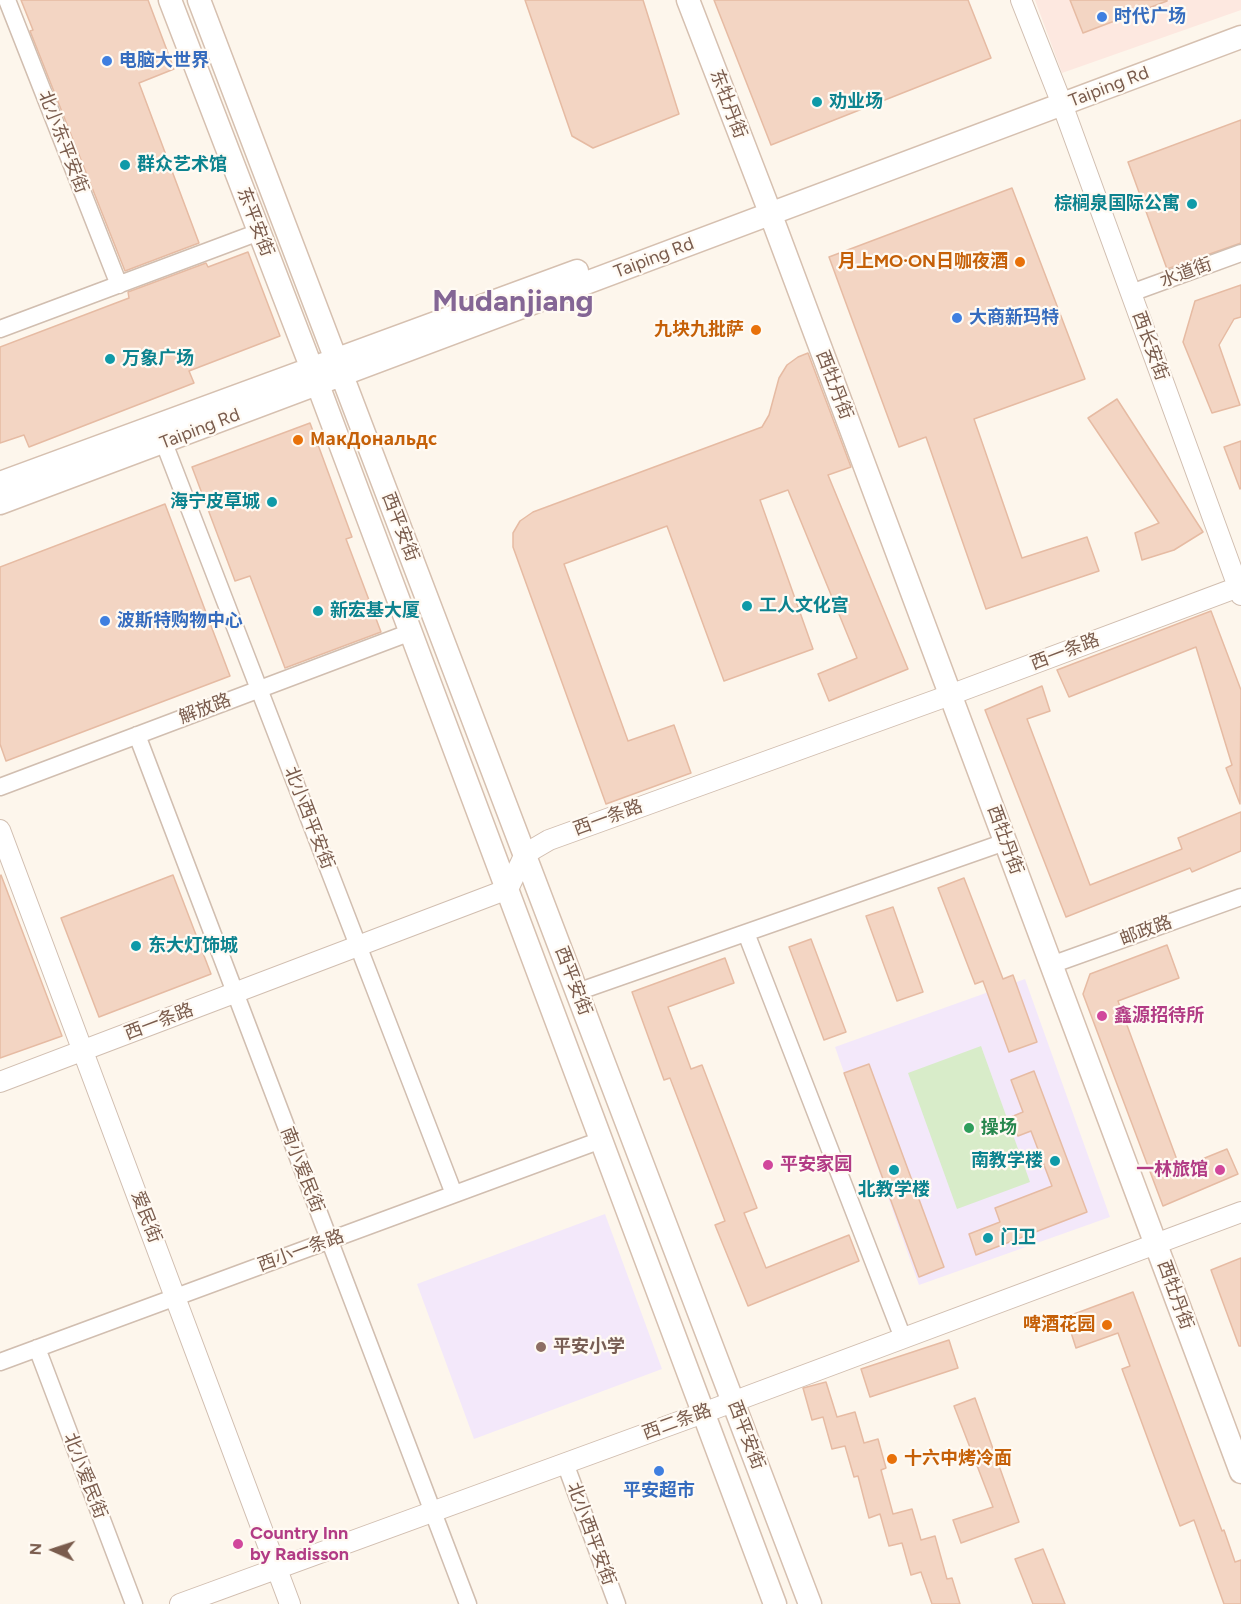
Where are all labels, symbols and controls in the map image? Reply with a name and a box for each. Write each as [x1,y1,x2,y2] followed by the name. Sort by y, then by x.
[1114,6,1186,28] place label: 时代广场
[1095,10,1109,24] marker: 时代广场
[119,50,209,72] place label: 电脑大世界
[100,54,114,68] marker: 电脑大世界
[1066,62,1152,112] street label: Taiping Rd
[705,67,751,141] street label: 东牡丹街
[34,88,92,196] street label: 北小东平安街
[829,91,883,113] place label: 劝业场
[810,95,824,109] marker: 劝业场
[137,154,227,176] place label: 群众艺术馆
[118,158,132,172] marker: 群众艺术馆
[232,185,278,259] street label: 东平安街
[1054,193,1180,215] place label: 棕榈泉国际公寓
[1185,197,1199,211] marker: 棕榈泉国际公寓
[611,233,697,283] street label: Taiping Rd
[838,251,1008,273] place label: 月上MO·ON日咖夜酒
[1157,254,1215,292] street label: 水道街
[1013,255,1027,269] marker: 月上MO·ON日咖夜酒
[432,284,594,320] district label: Mudanjiang
[969,307,1059,329] place label: 大商新玛特
[1128,308,1172,384] street label: 西长安街
[950,311,964,325] marker: 大商新玛特
[654,319,744,341] place label: 九块九批萨
[749,323,763,337] marker: 九块九批萨
[122,348,194,370] place label: 万象广场
[811,348,857,422] street label: 西牡丹街
[103,352,117,366] marker: 万象广场
[157,404,243,454] street label: Taiping Rd
[310,429,437,451] place label: МакДональдс
[291,433,305,447] marker: МакДональдс
[377,490,423,564] street label: 西平安街
[170,491,260,513] place label: 海宁皮草城
[265,495,279,509] marker: 海宁皮草城
[759,595,849,617] place label: 工人文化宫
[740,599,754,613] marker: 工人文化宫
[330,600,420,622] place label: 新宏基大厦
[311,604,325,618] marker: 新宏基大厦
[117,610,243,632] place label: 波斯特购物中心
[98,614,112,628] marker: 波斯特购物中心
[1028,629,1102,675] street label: 西一条路
[176,689,234,729] street label: 解放路
[280,764,338,872] street label: 北小西平安街
[570,796,646,840] street label: 西一条路
[983,802,1027,878] street label: 西牡丹街
[1117,912,1175,950] street label: 邮政路
[148,935,238,957] place label: 东大灯饰城
[129,939,143,953] marker: 东大灯饰城
[550,944,596,1018] street label: 西平安街
[122,999,196,1045] street label: 西一条路
[1114,1005,1204,1027] place label: 鑫源招待所
[1095,1009,1109,1023] marker: 鑫源招待所
[981,1117,1017,1139] place label: 操场
[962,1121,976,1135] marker: 操场
[276,1124,328,1216] street label: 南小爱民街
[971,1150,1043,1172] place label: 南教学楼
[780,1154,852,1176] place label: 平安家园
[1048,1154,1062,1168] marker: 南教学楼
[761,1158,775,1172] marker: 平安家园
[1136,1159,1208,1181] place label: 一林旅馆
[887,1163,901,1177] marker: 北教学楼
[1213,1163,1227,1177] marker: 一林旅馆
[858,1179,930,1201] place label: 北教学楼
[126,1188,166,1246] street label: 爱民街
[255,1225,347,1277] street label: 西小一条路
[1000,1227,1036,1249] place label: 门卫
[981,1231,995,1245] marker: 门卫
[1153,1257,1197,1333] street label: 西牡丹街
[1023,1314,1095,1336] place label: 啤酒花园
[1100,1318,1114,1332] marker: 啤酒花园
[553,1336,625,1358] place label: 平安小学
[534,1340,548,1354] marker: 平安小学
[723,1398,769,1472] street label: 西平安街
[639,1400,715,1444] street label: 西二条路
[59,1430,111,1522] street label: 北小爱民街
[904,1448,1012,1470] place label: 十六中烤冷面
[885,1452,899,1466] marker: 十六中烤冷面
[652,1464,666,1478] marker: 平安超市
[562,1480,620,1588] street label: 北小西平安街
[623,1480,695,1502] place label: 平安超市
[24,1520,84,1580] north arrow
[250,1523,349,1565] place label: Country Inn by Radisson
[231,1537,245,1551] marker: Country Inn by Radisson
[26,1542,45,1556] text: N

